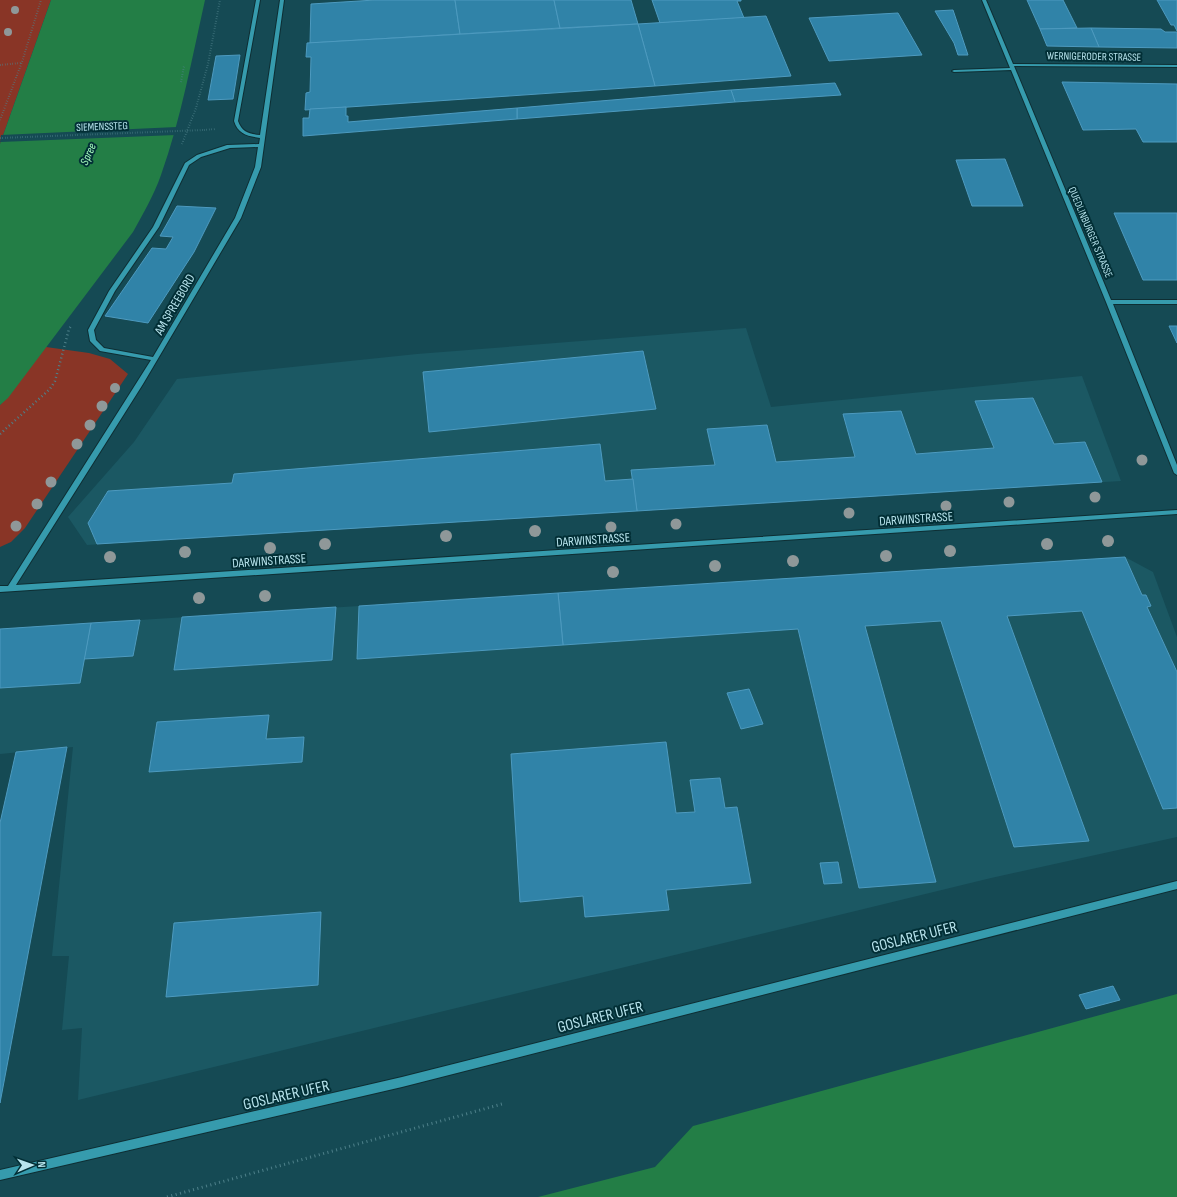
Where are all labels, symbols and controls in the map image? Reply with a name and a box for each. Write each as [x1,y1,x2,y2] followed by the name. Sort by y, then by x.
[1047,49,1141,64] street label: WERNIGERODER STRASSE
[76,119,128,134] street label: SIEMENSSTEG
[77,141,100,168] water label: Spree
[1066,185,1116,280] street label: QUEDLINBURGER STRASSE
[151,271,199,339] street label: AM SPREEBORD
[879,508,953,530] street label: DARWINSTRASSE
[556,529,630,551] street label: DARWINSTRASSE
[232,550,306,572] street label: DARWINSTRASSE
[870,918,959,957] street label: GOSLARER UFER
[556,998,645,1037] street label: GOSLARER UFER
[241,1076,331,1115] street label: GOSLARER UFER
[12,1145,52,1185] north arrow
[35,1162,48,1168] text: N

